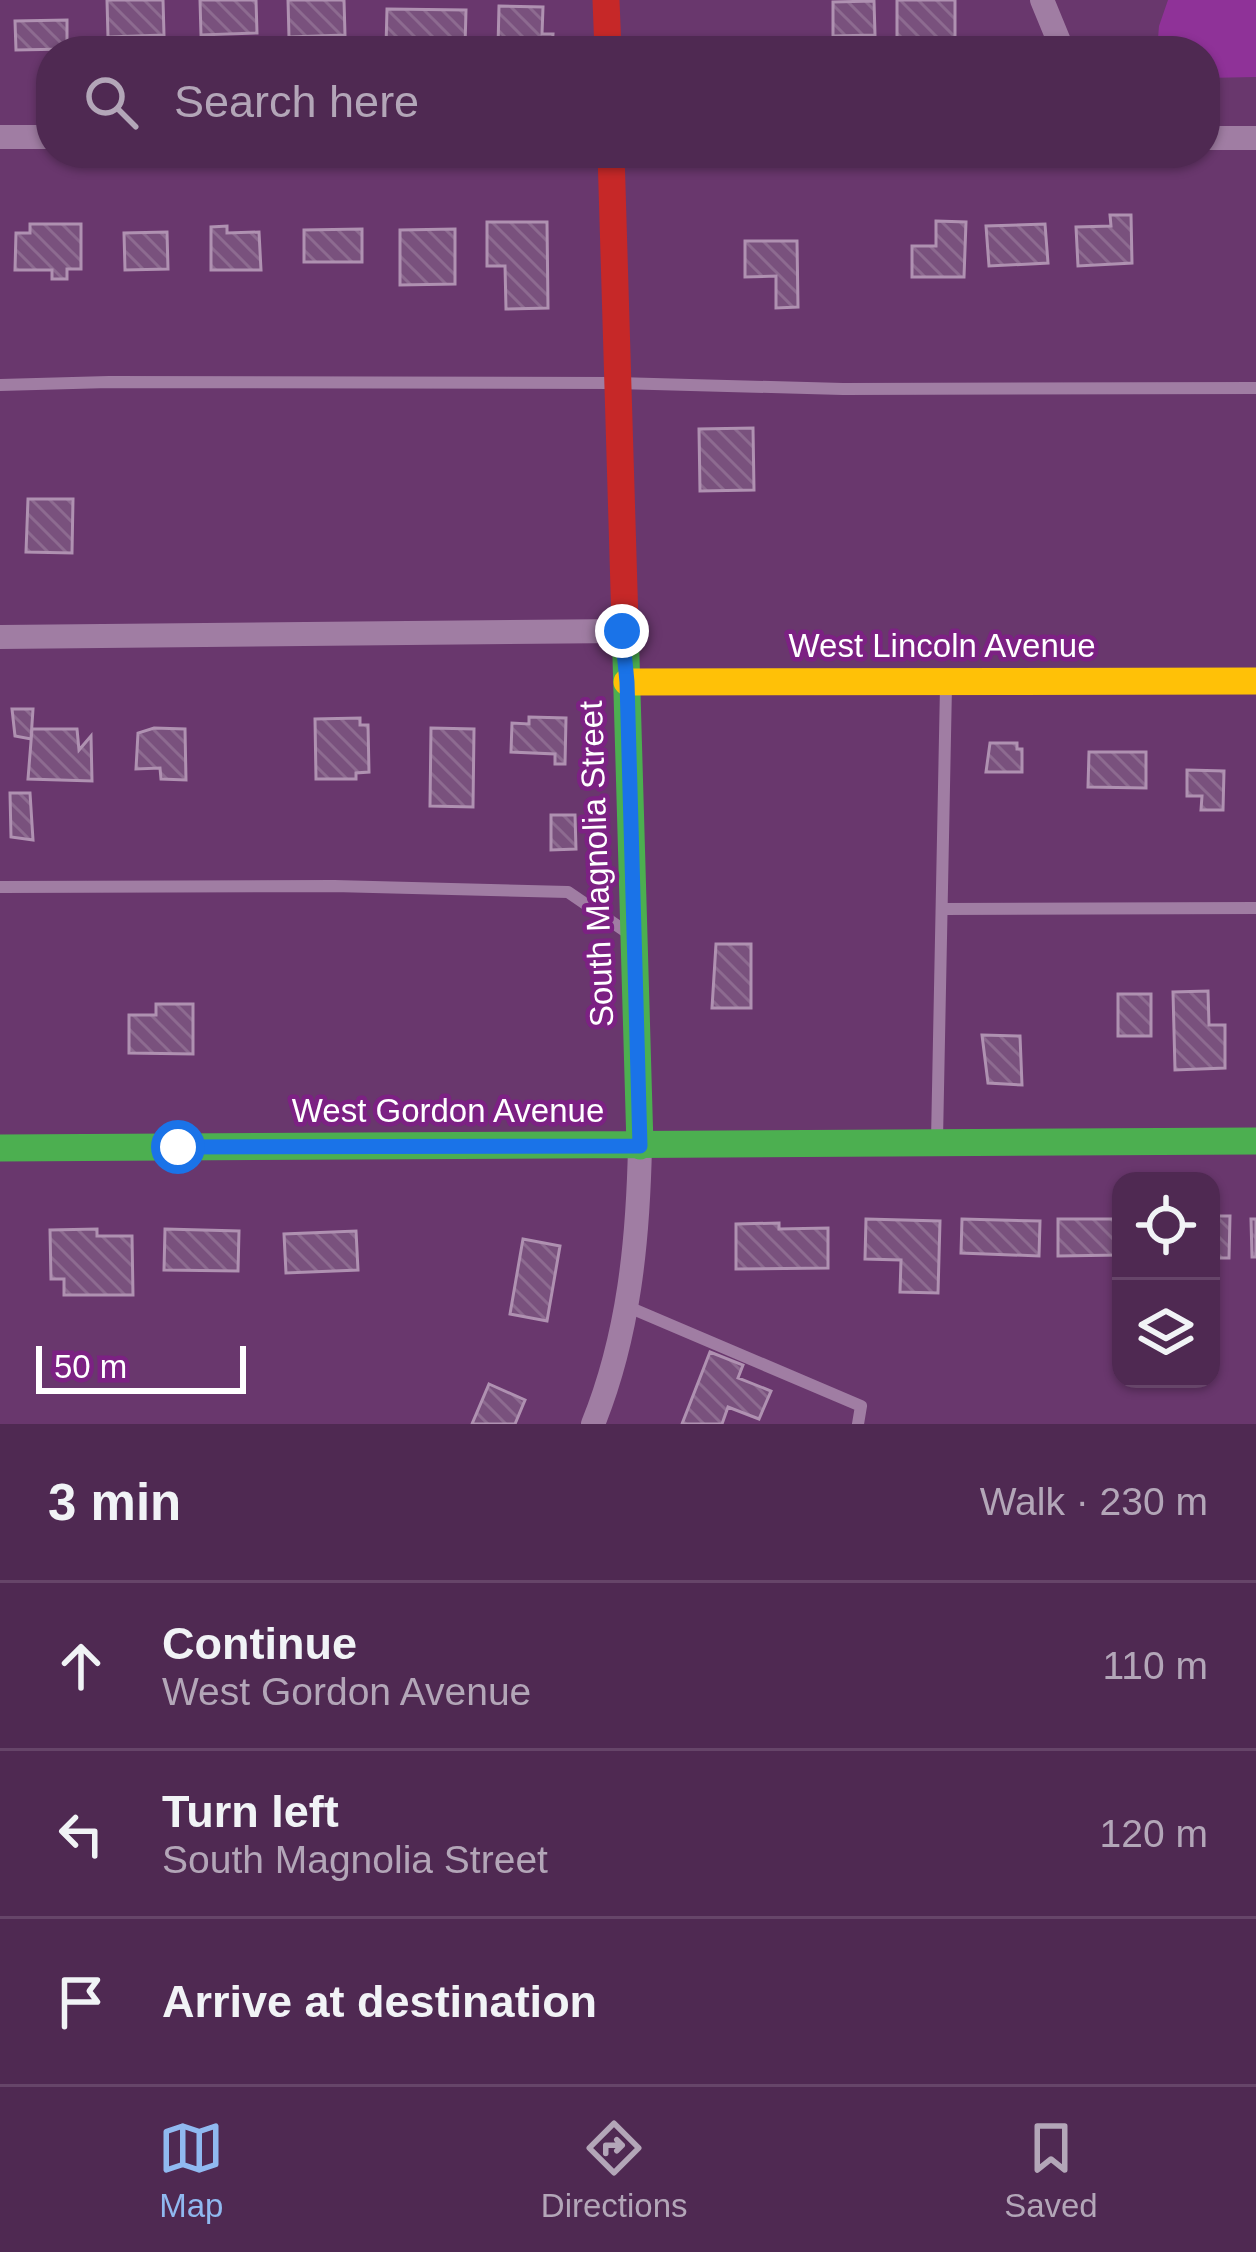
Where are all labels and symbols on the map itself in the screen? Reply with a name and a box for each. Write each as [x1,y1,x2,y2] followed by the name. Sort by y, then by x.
[595,604,649,658] route end
[789,627,1096,664] street label: West Lincoln Avenue
[572,700,620,1028] street label: South Magnolia Street
[292,1092,604,1129] street label: West Gordon Avenue
[151,1120,205,1174] route start
[36,1340,246,1393] scale bar

